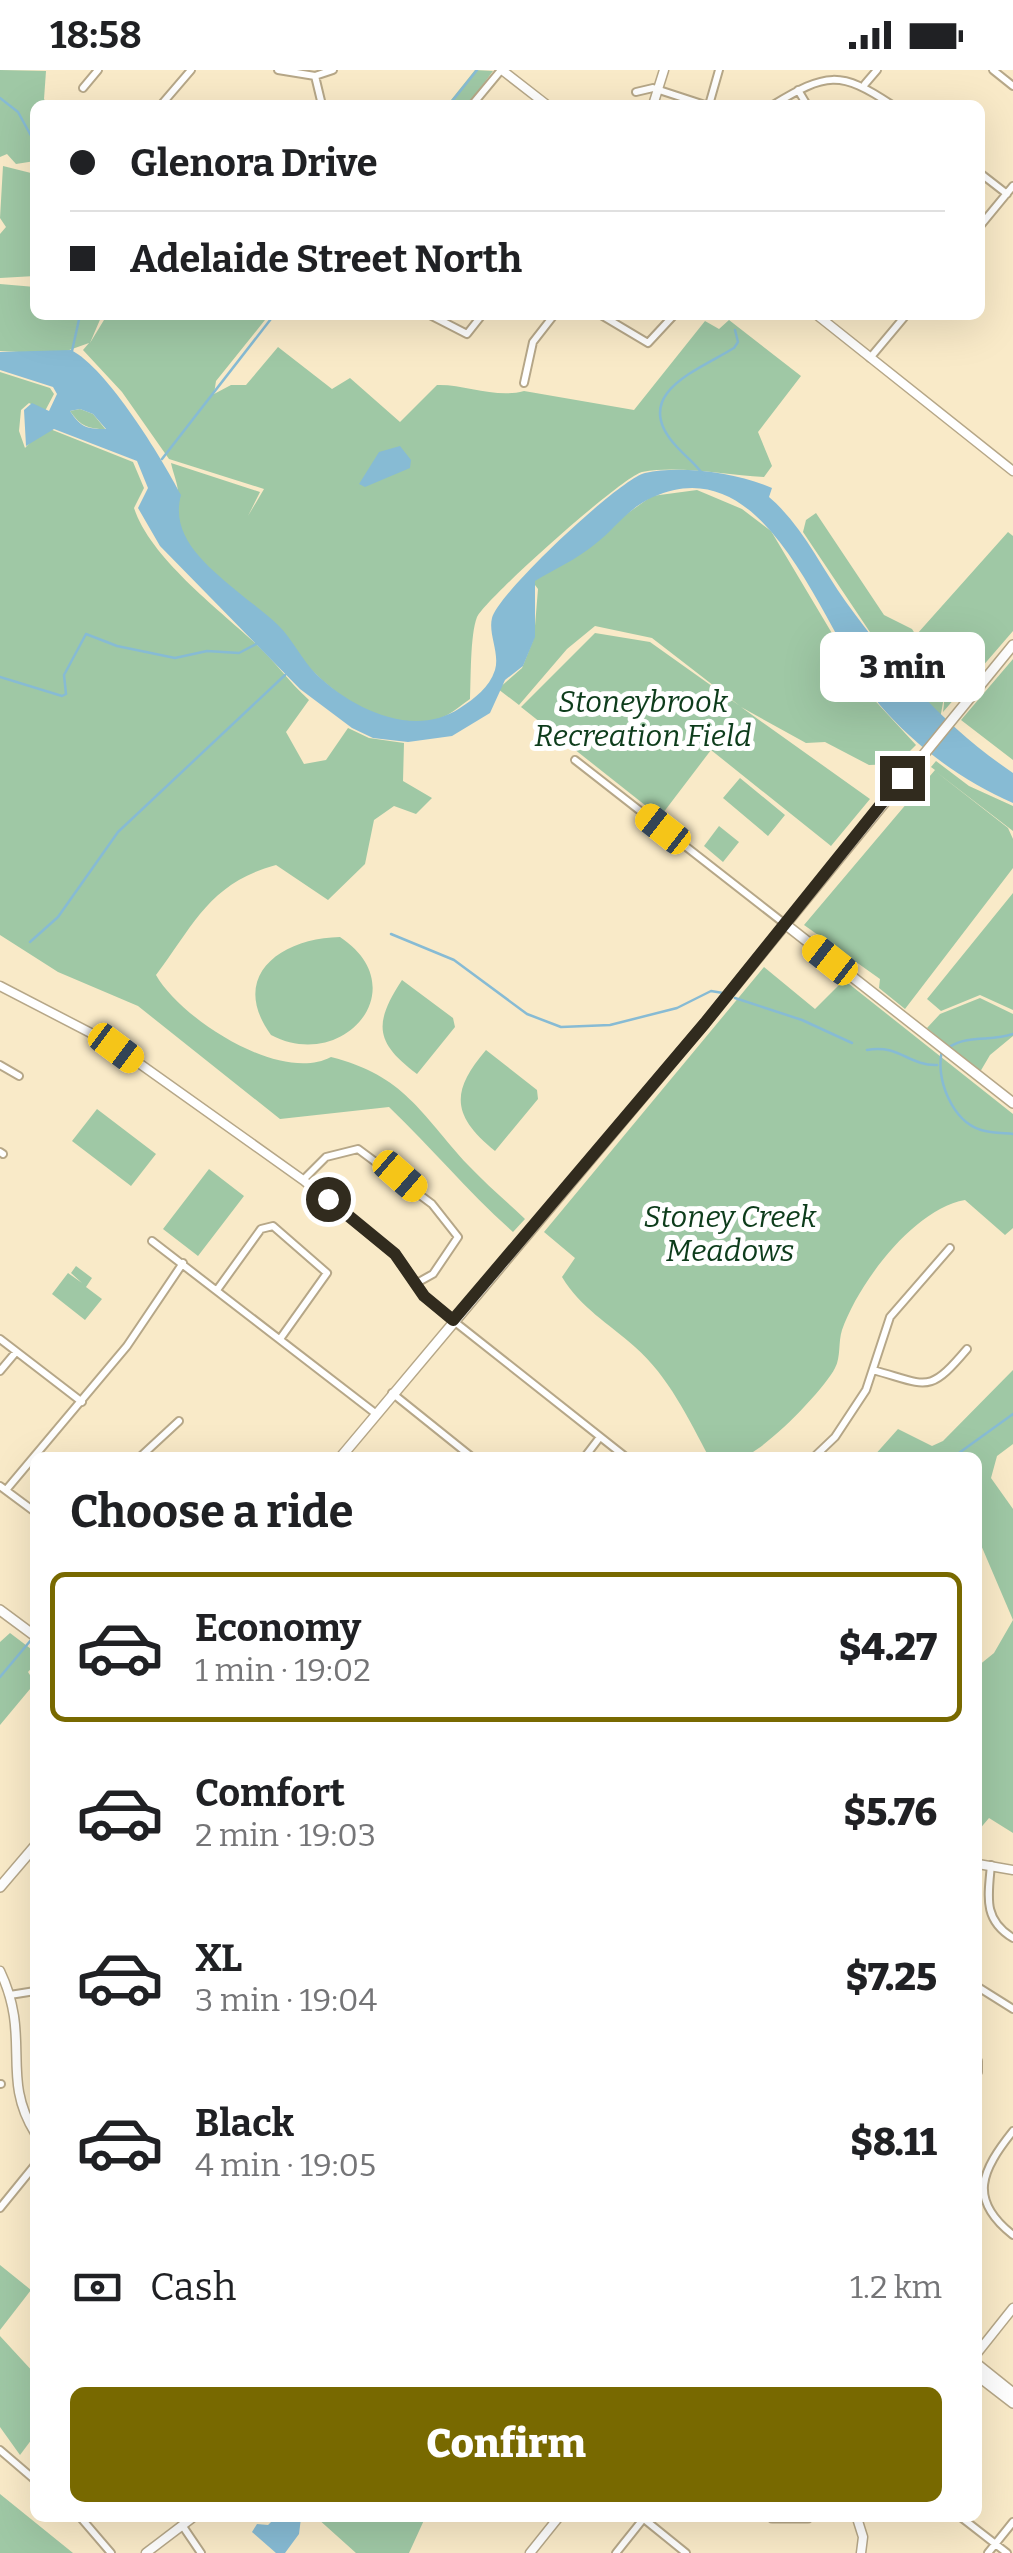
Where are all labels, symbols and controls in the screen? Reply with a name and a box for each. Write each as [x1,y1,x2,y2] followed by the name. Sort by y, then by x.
[50,12,142,58] text: 18:58
[130,140,378,186] text: Glenora Drive
[130,236,522,282] text: Adelaide Street North
[820,633,984,703] callout: 3 min
[860,648,945,686] text: 3 min
[534,684,752,754] park label: Stoneybrook Recreation Field
[880,756,925,801] route end
[630,799,696,859] car
[797,930,863,990] car
[83,1018,149,1078] car
[368,1145,432,1207] car
[306,1177,351,1222] route start
[643,1199,817,1269] park label: Stoney Creek Meadows
[70,1485,353,1539] text: Choose a ride
[75,1602,165,1692] icon: car
[195,1605,361,1651] text: Economy
[839,1624,937,1670] text: $4.27
[195,1651,371,1689] text: 1 min · 19:02
[75,1767,165,1857] icon: car
[195,1770,345,1816] text: Comfort
[843,1789,937,1835] text: $5.76
[195,1816,376,1854] text: 2 min · 19:03
[75,1932,165,2022] icon: car
[195,1935,242,1981] text: XL
[846,1954,937,2000] text: $7.25
[195,1981,377,2019] text: 3 min · 19:04
[75,2097,165,2187] icon: car
[195,2100,294,2146] text: Black
[850,2119,937,2165] text: $8.11
[195,2146,376,2184] text: 4 min · 19:05
[70,2260,125,2315] icon: cash
[150,2264,236,2310] text: Cash
[850,2268,942,2306] text: 1.2 km
[70,2387,942,2502] button: Confirm

